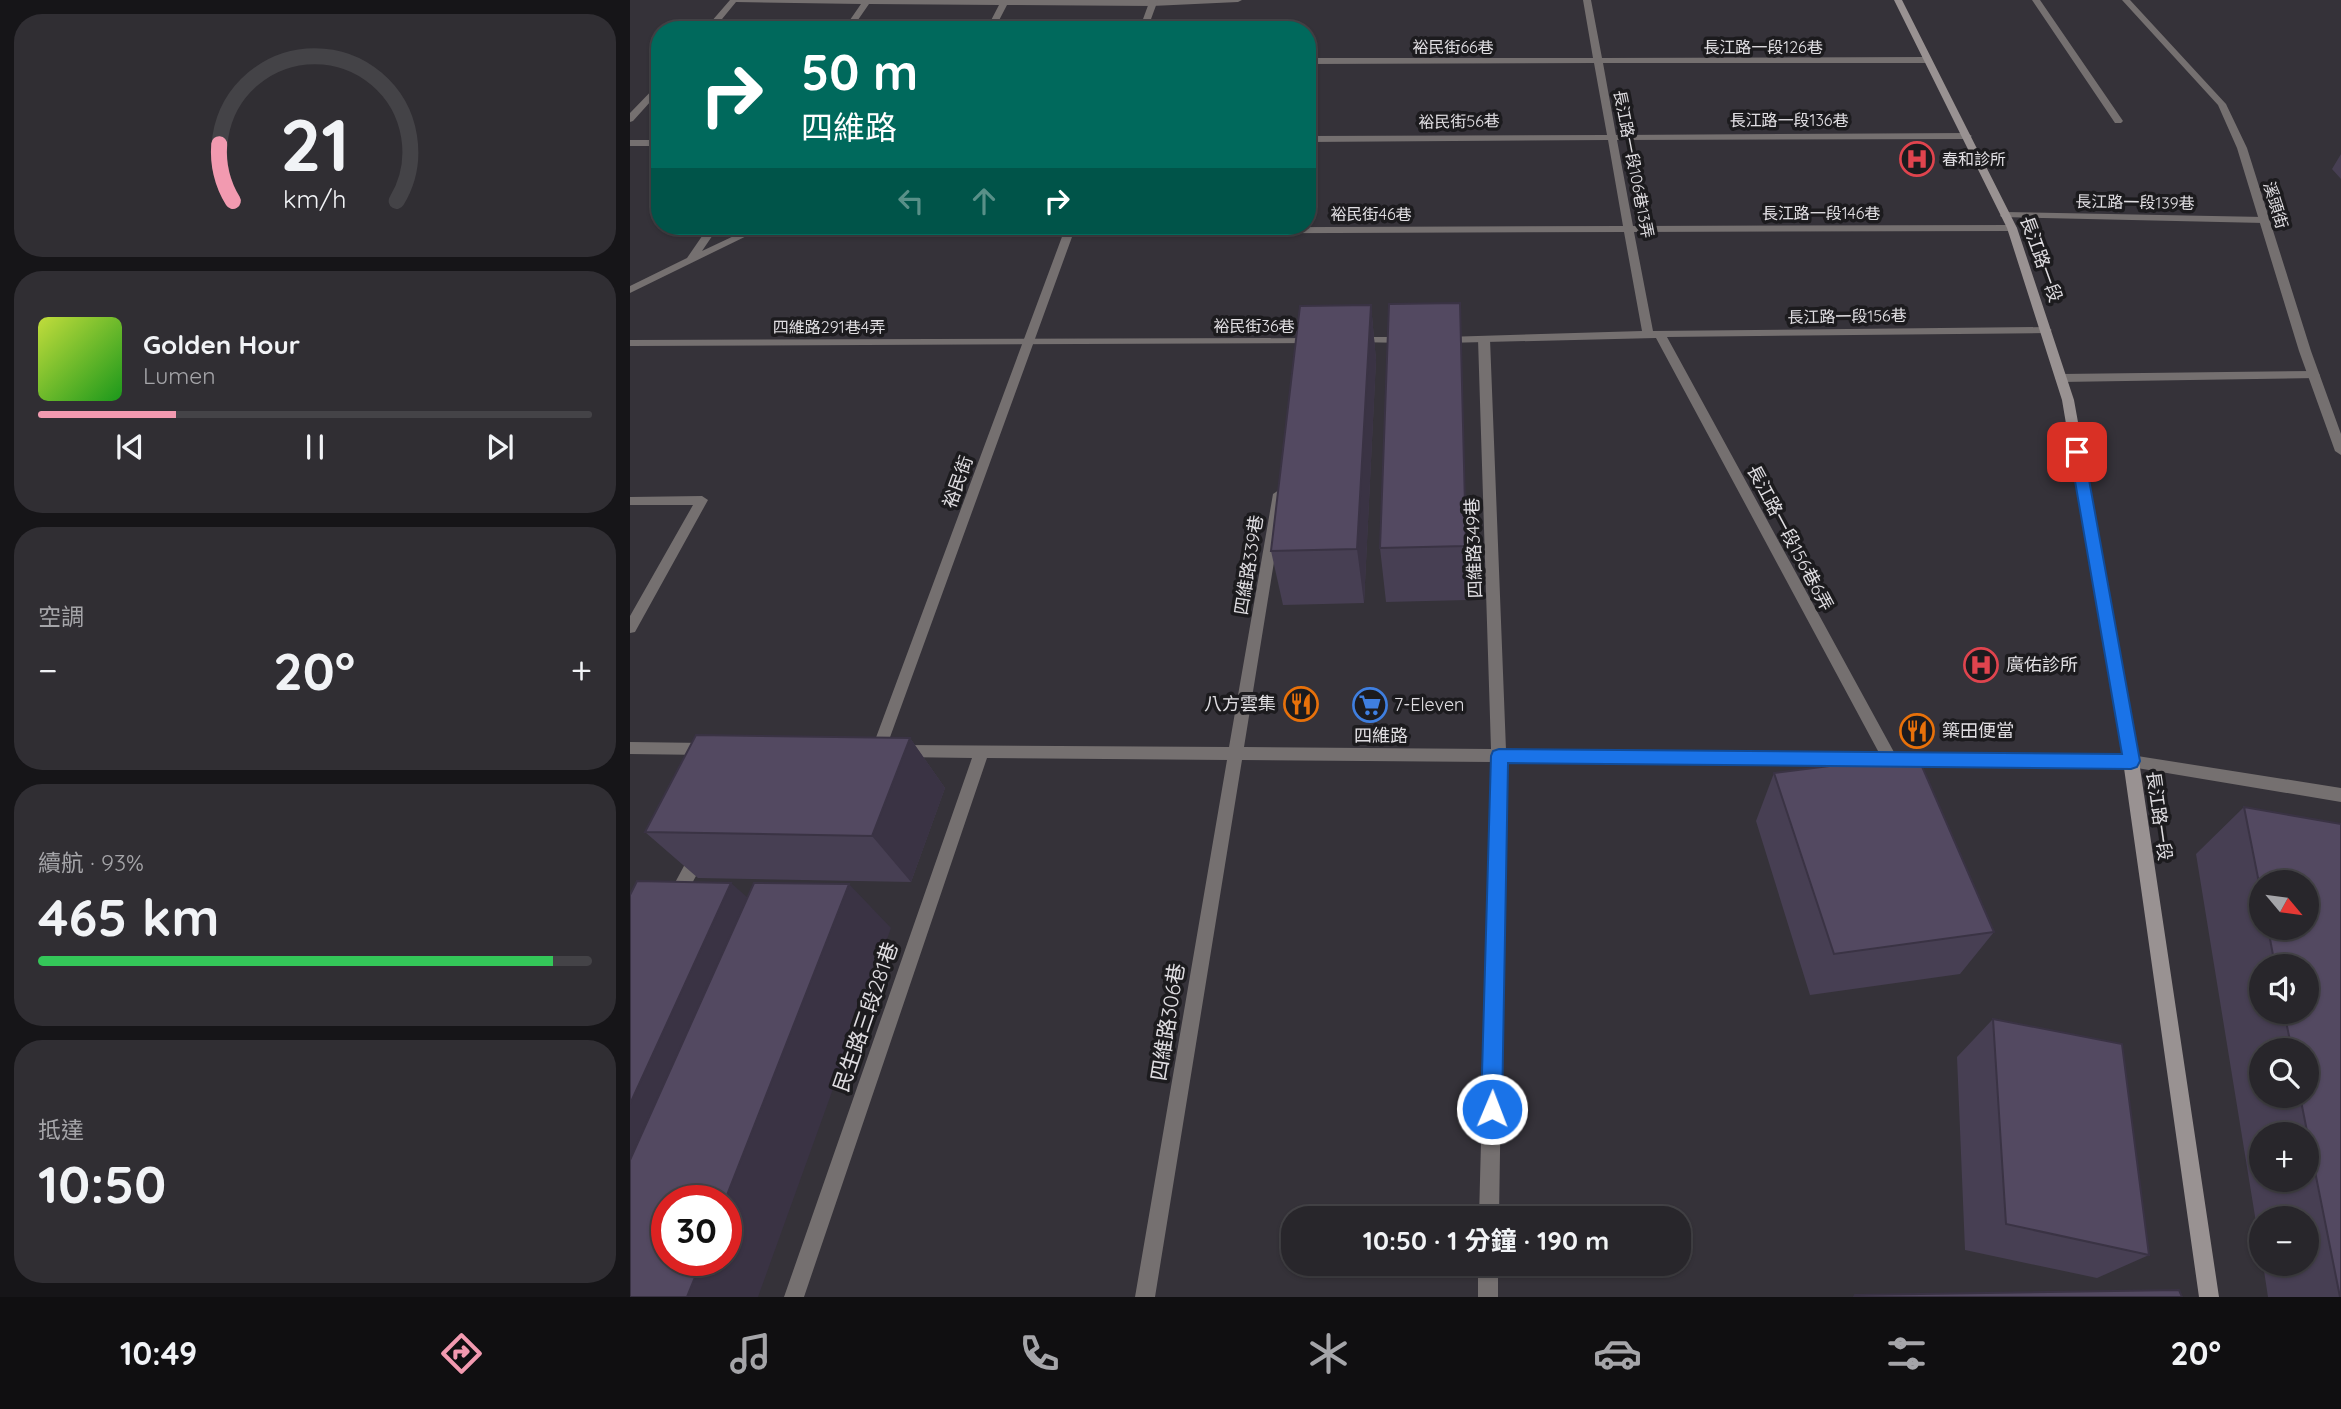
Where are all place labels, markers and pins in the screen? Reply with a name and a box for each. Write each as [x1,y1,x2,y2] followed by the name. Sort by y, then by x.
[1898,140,1936,178] hospital icon: 春和診所
[1942,149,2006,169] place label: 春和診所
[2047,422,2107,482] pin
[1962,646,2000,684] hospital icon: 廣佑診所
[2006,653,2078,676] place label: 廣佑診所
[1282,685,1320,723] restaurant icon: 八方雲集
[1351,686,1389,724] supermarket icon: 7-Eleven
[1204,692,1276,715] place label: 八方雲集
[1394,693,1465,716] place label: 7-Eleven
[1898,712,1936,750] restaurant icon: 築田便當
[1942,719,2014,742] place label: 築田便當

